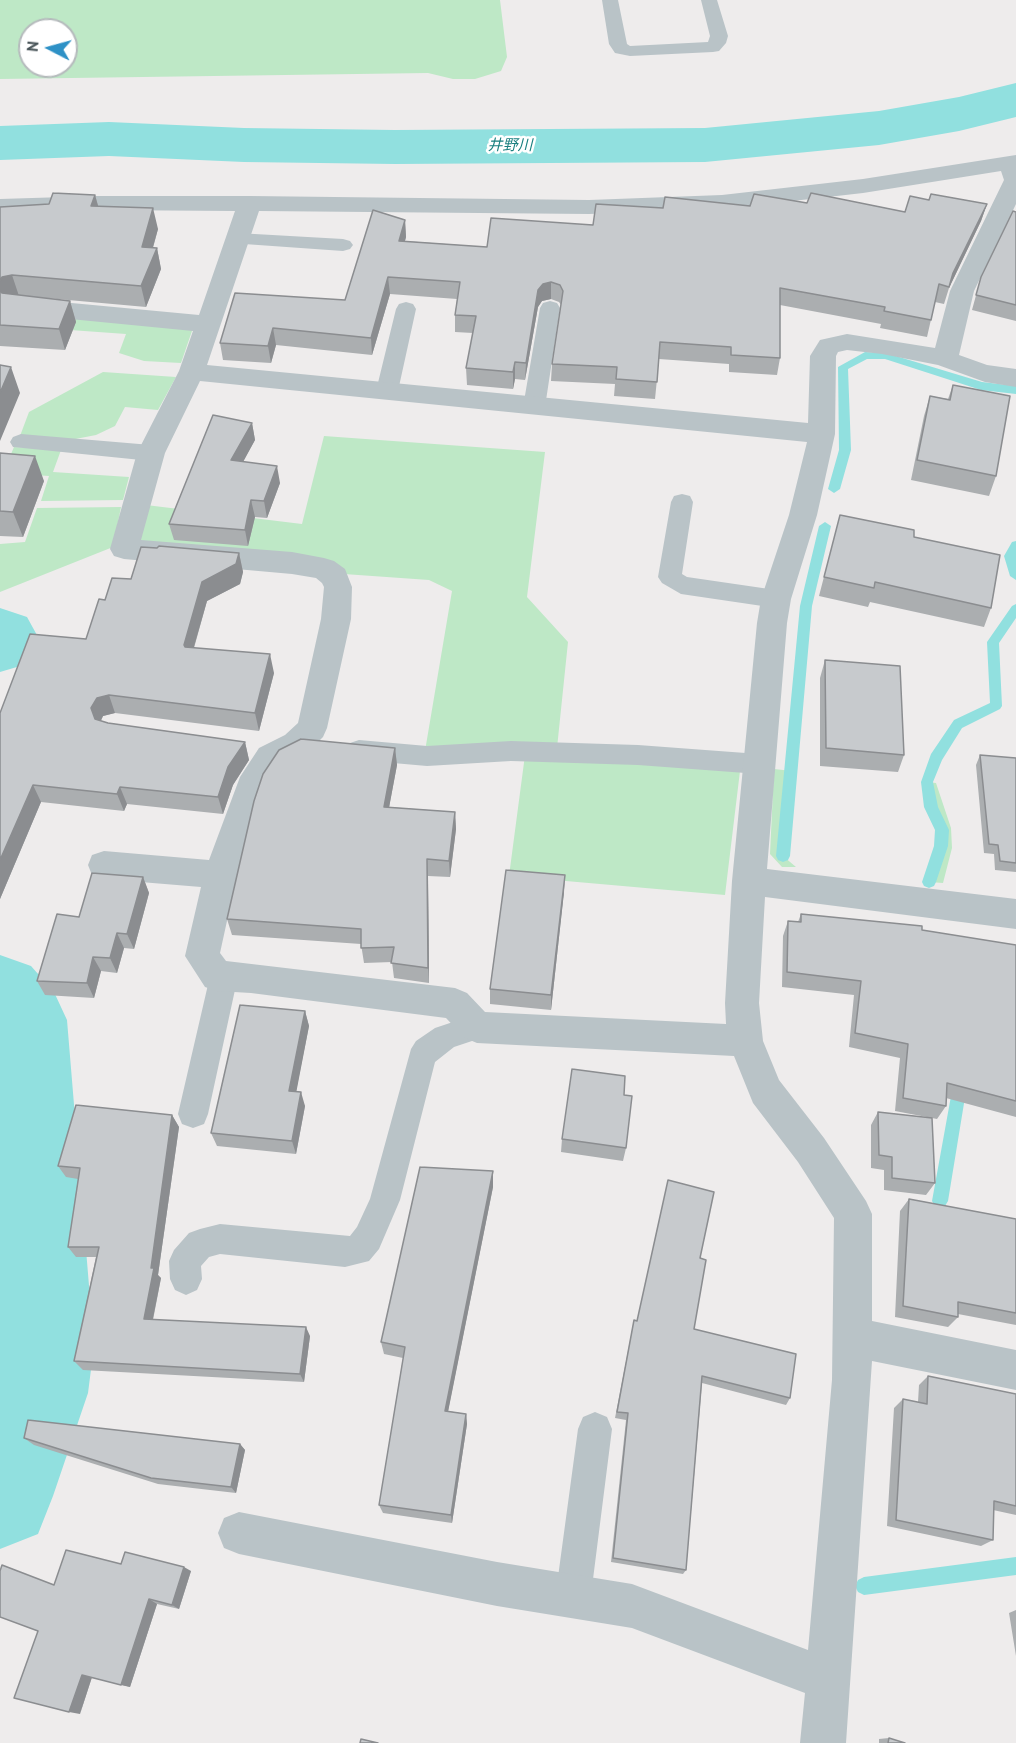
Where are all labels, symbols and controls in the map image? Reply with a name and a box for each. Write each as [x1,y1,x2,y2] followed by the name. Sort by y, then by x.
[18,18,78,78] north arrow
[22,40,43,53] text: N
[488,137,532,155] water label: 井野川

